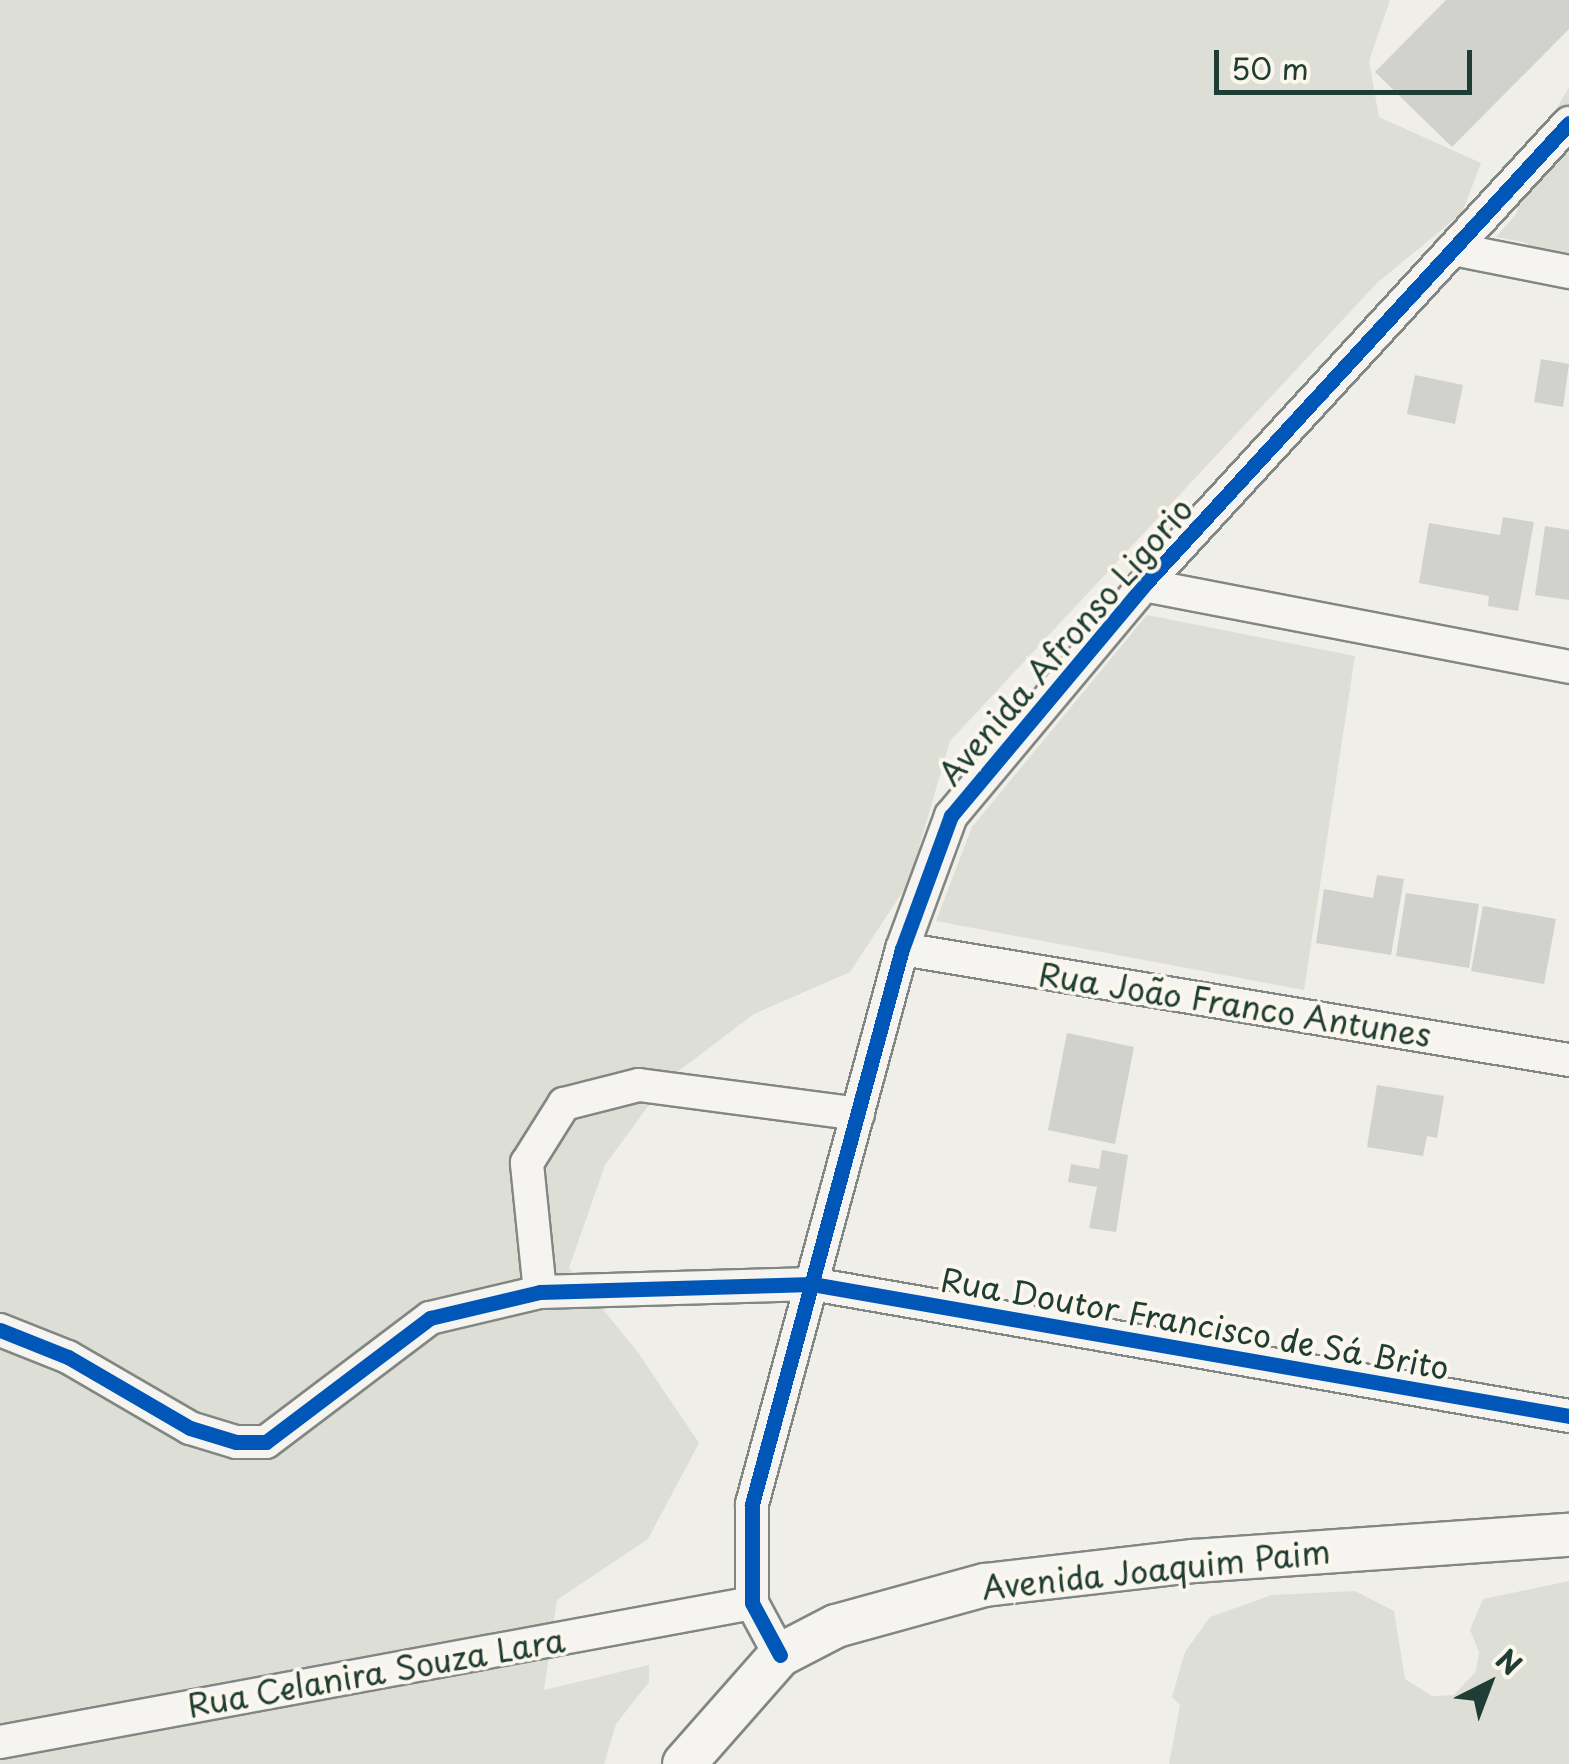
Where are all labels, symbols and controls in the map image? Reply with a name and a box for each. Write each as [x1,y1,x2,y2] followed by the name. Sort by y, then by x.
[1219,30,1476,92] scale bar
[1231,45,1309,90] text: 50 m
[930,490,1200,792] street label: Avenida Afronso Ligorio
[1035,954,1435,1054] street label: Rua João Franco Antunes
[935,1259,1455,1387] street label: Rua Doutor Francisco de Sá Brito
[980,1532,1332,1606] street label: Avenida Joaquim Paim
[183,1620,569,1724] street label: Rua Celanira Souza Lara
[1439,1634,1539,1734] north arrow
[1487,1638,1532,1685] text: N

